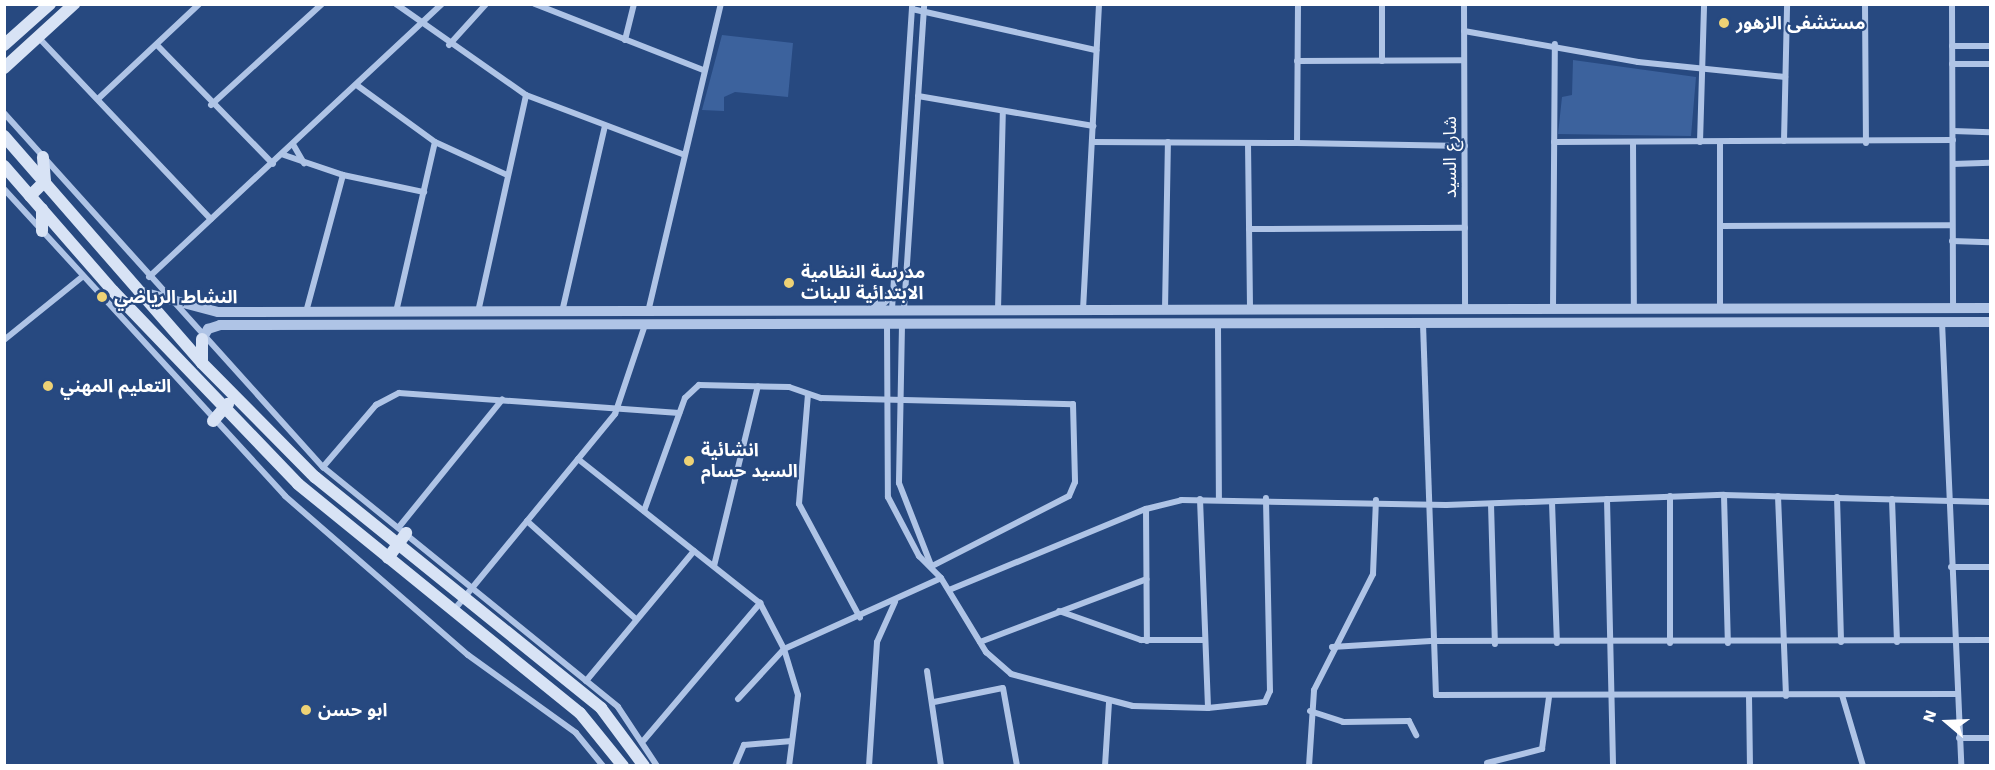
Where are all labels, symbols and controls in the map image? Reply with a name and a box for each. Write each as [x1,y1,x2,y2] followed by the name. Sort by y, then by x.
[1736,12,1866,34] place label: مستشفى الزهور
[1717,16,1731,30] marker: مستشفى الزهور
[1439,116,1461,198] street label: شارع السيد
[801,262,925,304] place label: مدرسة النظامية الابتدائية للبنات
[782,276,796,290] marker: مدرسة النظامية الابتدائية للبنات
[114,286,238,308] place label: النشاط الرياضي
[95,290,109,304] marker: النشاط الرياضي
[60,375,171,397] place label: التعليم المهني
[41,379,55,393] marker: التعليم المهني
[701,440,798,482] place label: انشائية السيد حسام
[682,454,696,468] marker: انشائية السيد حسام
[1917,692,1977,752] north arrow
[318,699,387,721] place label: ابو حسن
[299,703,313,717] marker: ابو حسن
[1919,707,1940,725] text: N

